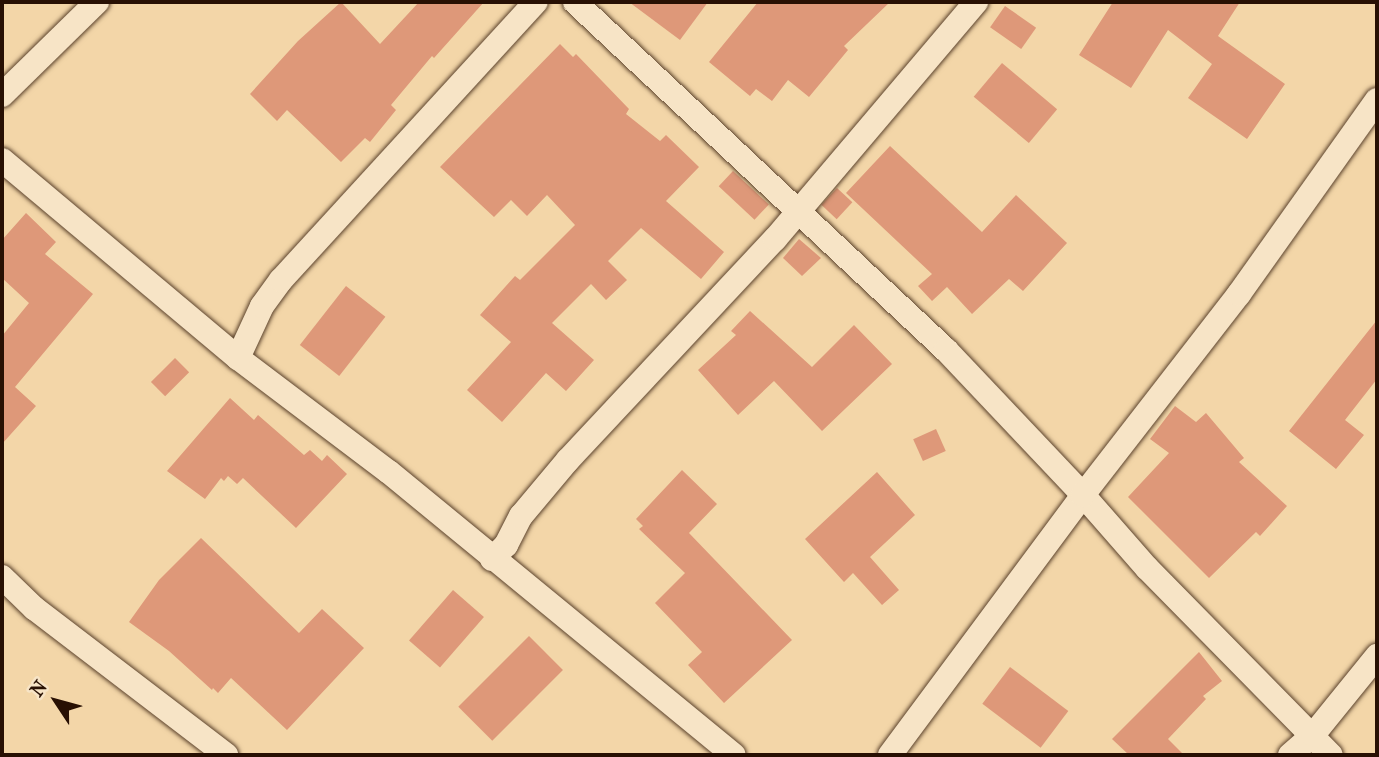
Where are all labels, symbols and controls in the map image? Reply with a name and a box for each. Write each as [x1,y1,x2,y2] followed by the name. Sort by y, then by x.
[21,666,91,736] north arrow
[26,676,52,701] text: N

